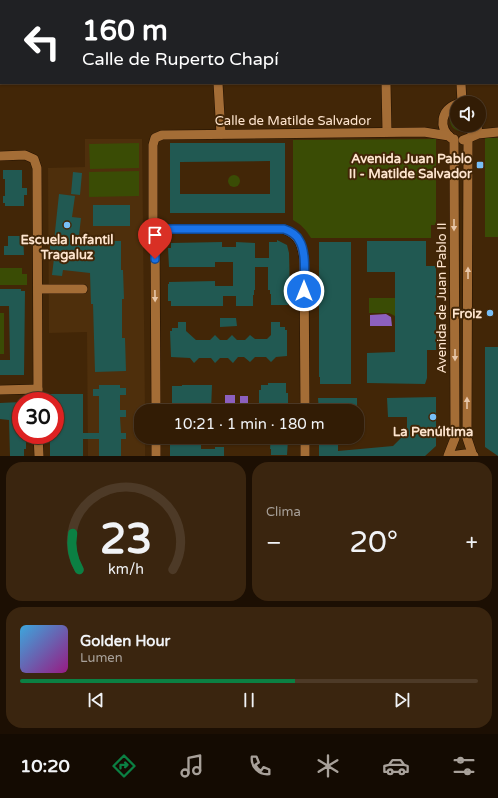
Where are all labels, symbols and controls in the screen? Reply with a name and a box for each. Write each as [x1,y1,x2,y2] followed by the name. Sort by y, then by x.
[82,14,168,48] text: 160 m
[16,16,68,68] icon: left
[82,48,279,70] text: Calle de Ruperto Chapí
[450,96,486,132] map controls
[450,96,486,132] button: sound
[215,113,371,129] street label: Calle de Matilde Salvador
[349,151,473,182] place label: Avenida Juan Pablo II - Matilde Salvador
[475,160,485,170] marker: Avenida Juan Pablo II - Matilde Salvador
[138,218,172,259] pin
[451,219,457,232] one-way arrow
[62,220,72,230] marker: Escuela Infantil Tragaluz
[434,223,450,373] street label: Avenida de Juan Pablo II
[144,224,166,246] icon: arrive
[20,232,114,263] place label: Escuela Infantil Tragaluz
[465,266,471,279] one-way arrow
[283,270,325,312] position arrow
[152,290,158,303] one-way arrow
[452,306,483,322] place label: Froiz
[485,308,495,318] marker: Froiz
[452,349,458,362] one-way arrow
[12,392,64,444] speed limit sign: 30
[464,396,470,409] one-way arrow
[428,412,438,422] marker: La Penúltima
[174,415,324,433] text: 10:21 · 1 min · 180 m
[393,424,473,440] place label: La Penúltima
[266,504,301,520] text: Clima
[100,514,152,564] text: 23
[349,524,398,561] text: 20°
[266,530,282,556] text: −
[466,530,478,556] text: +
[108,560,144,577] text: km/h
[80,632,170,650] text: Golden Hour
[80,650,123,666] text: Lumen
[85,689,107,711] icon: previous
[238,689,260,711] icon: pause
[391,689,413,711] icon: next
[110,752,138,780] icon: directions
[178,752,206,780] icon: music
[246,752,274,780] icon: phone
[314,752,342,780] icon: climate
[382,752,410,780] icon: car
[450,752,478,780] icon: filters
[20,755,70,777] text: 10:20

